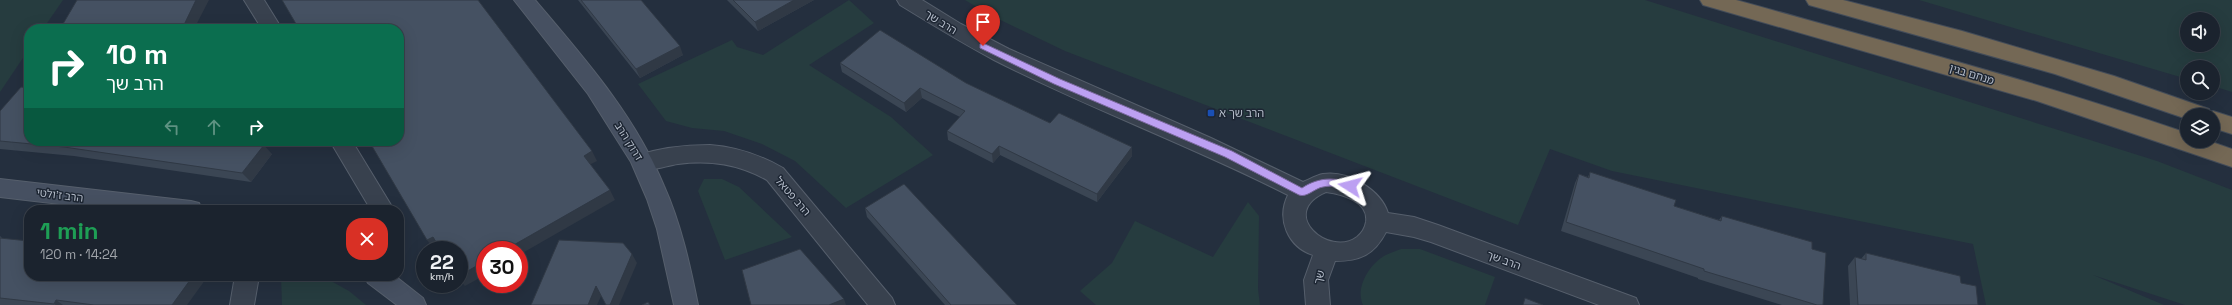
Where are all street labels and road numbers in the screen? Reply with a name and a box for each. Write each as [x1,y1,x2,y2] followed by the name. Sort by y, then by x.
[922,7,960,37] street label: הרב שך
[1948,61,1996,87] street label: מנחם בגין
[612,119,646,163] street label: דרוק הרב
[772,173,814,219] street label: הרב פטאל
[36,185,84,205] street label: הרב ז'ולטי
[1485,247,1523,273] street label: הרב שך
[1311,269,1327,285] street label: שך

